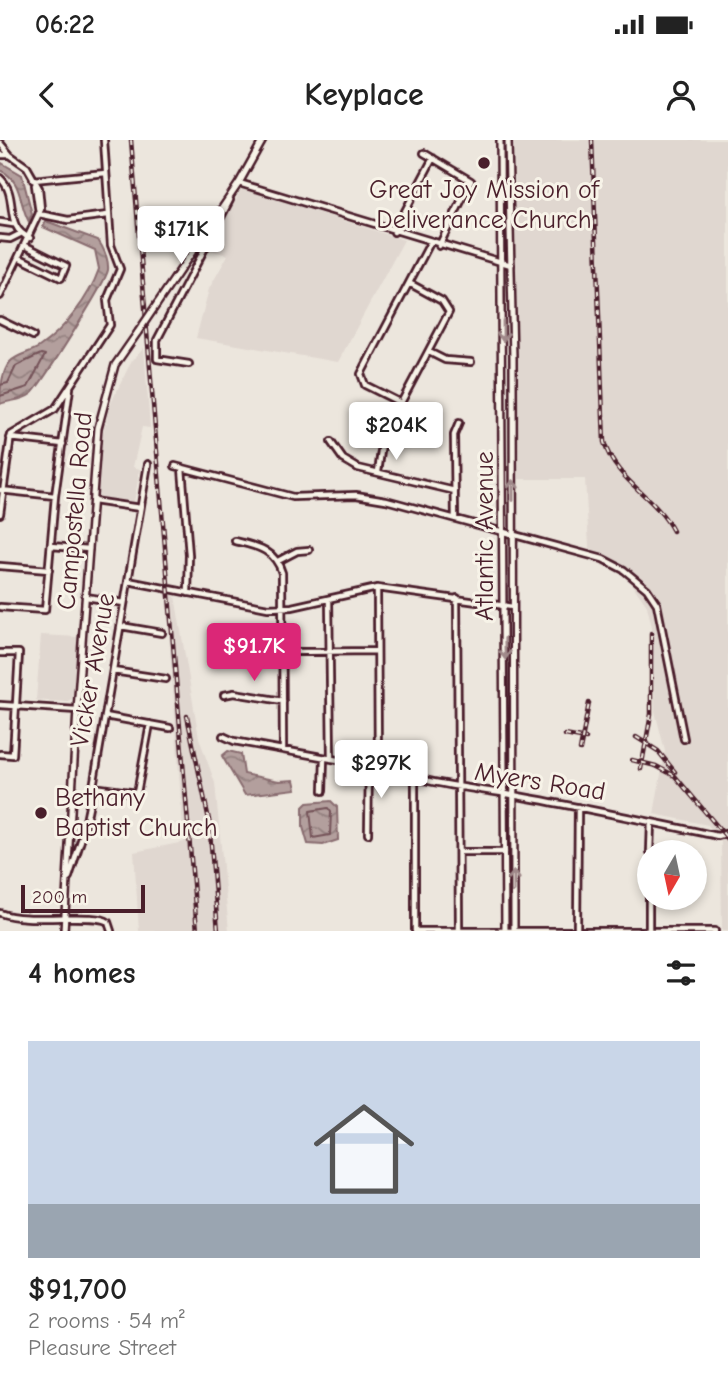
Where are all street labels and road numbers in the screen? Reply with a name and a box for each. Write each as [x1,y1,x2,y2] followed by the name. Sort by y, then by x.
[51,411,99,611] street label: Campostella Road
[470,451,500,621] street label: Atlantic Avenue
[65,591,121,749] street label: Vicker Avenue
[472,757,608,807] street label: Myers Road

